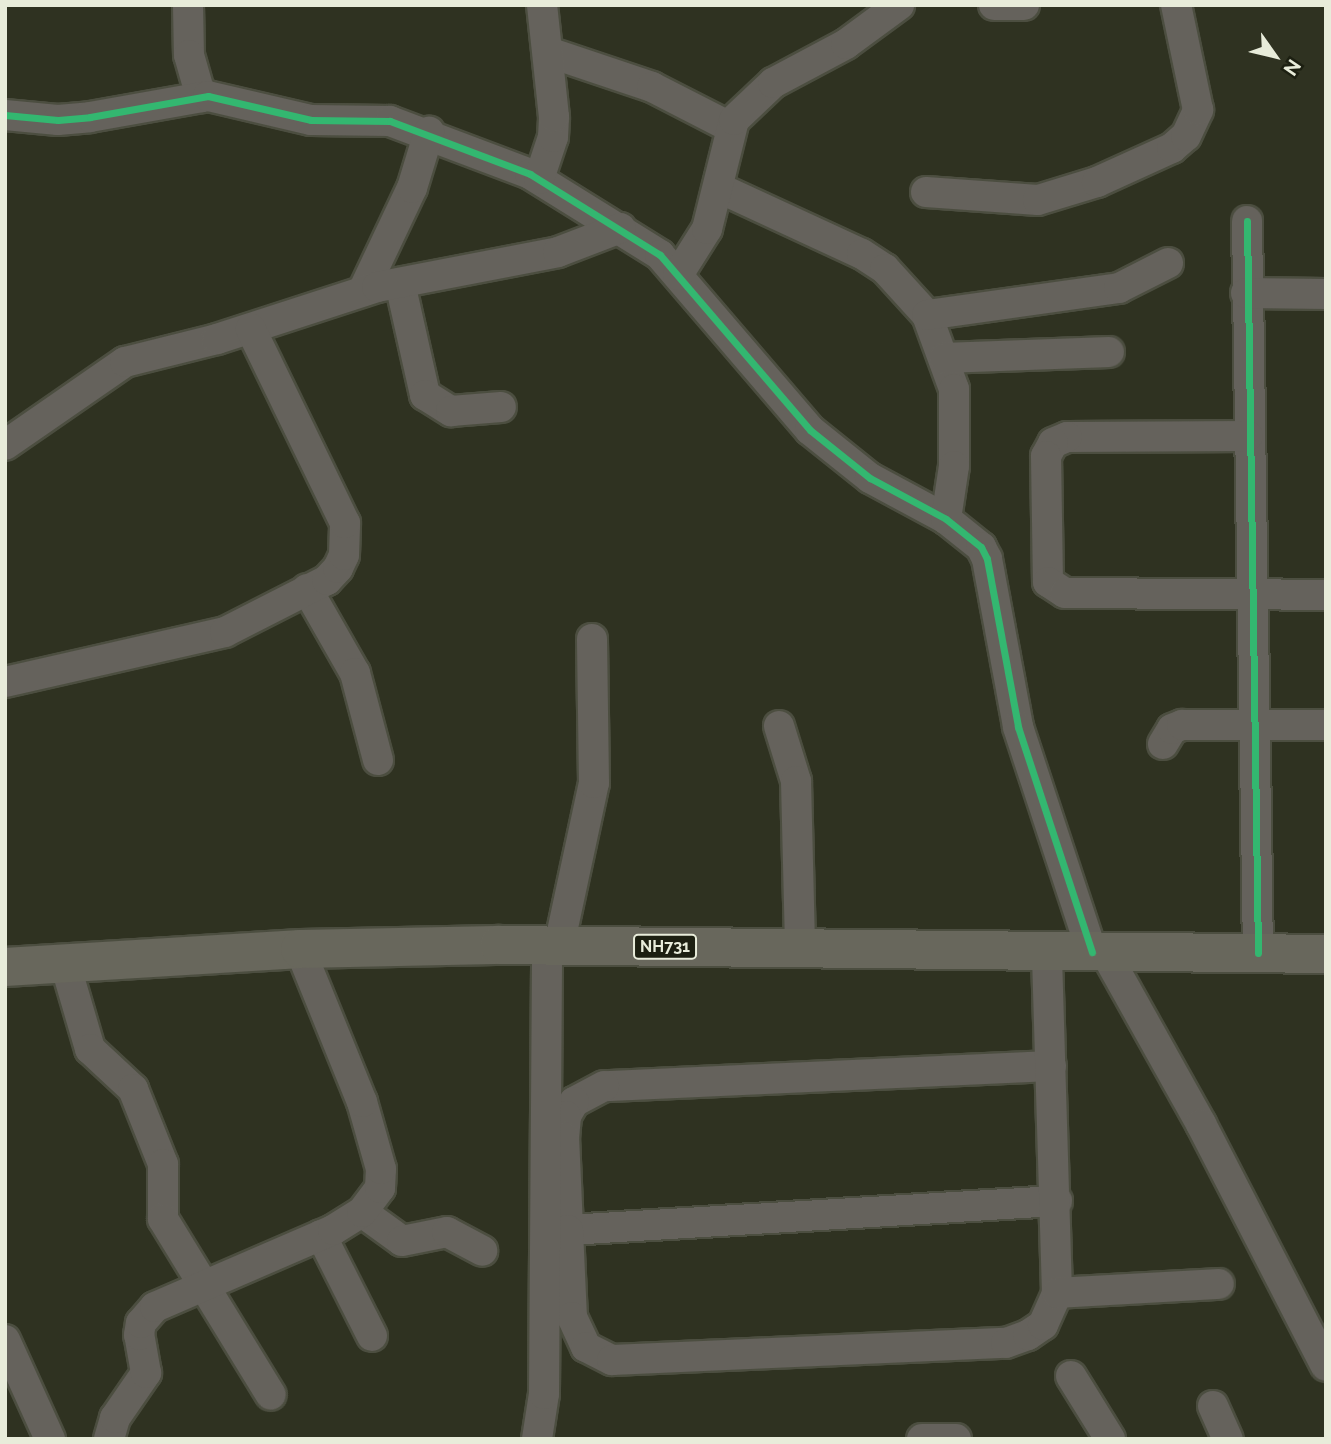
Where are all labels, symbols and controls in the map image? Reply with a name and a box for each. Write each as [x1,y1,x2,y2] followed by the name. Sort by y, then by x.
[1240,21,1310,91] north arrow
[1279,56,1306,80] text: N
[632,934,698,959] road number: NH731

